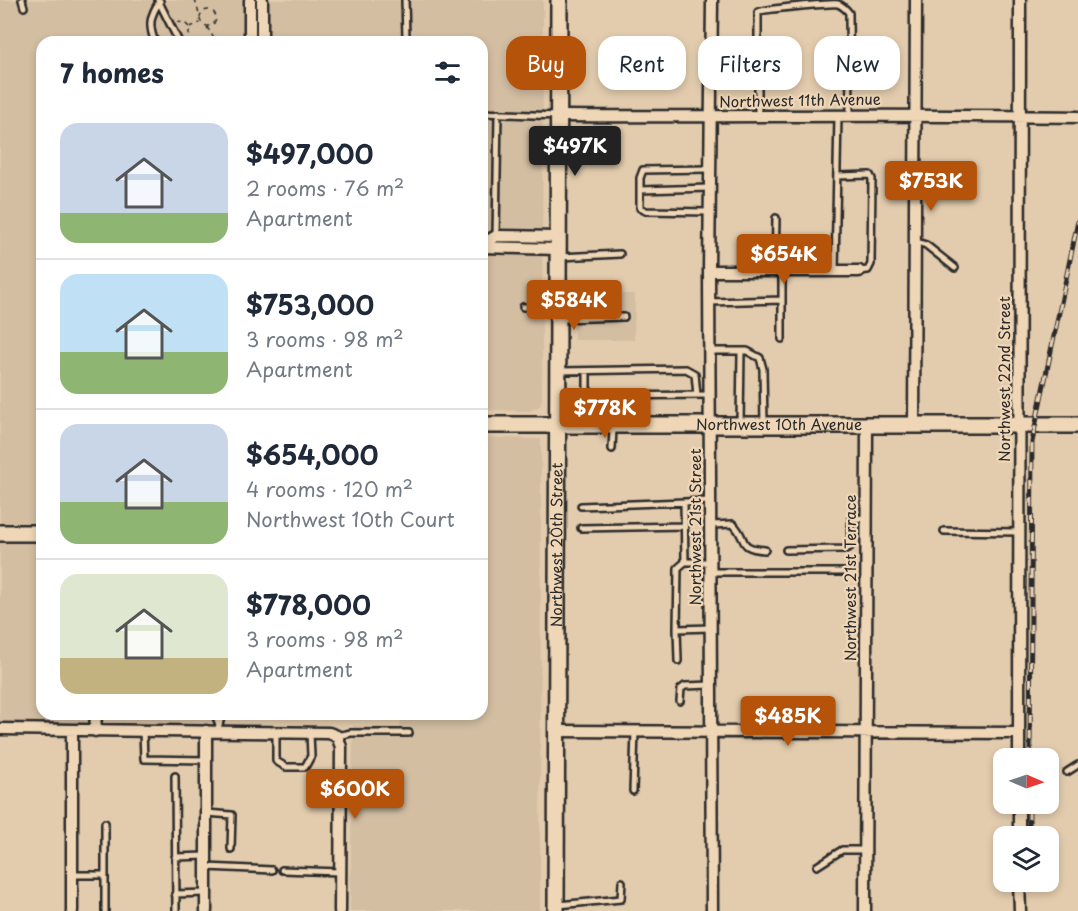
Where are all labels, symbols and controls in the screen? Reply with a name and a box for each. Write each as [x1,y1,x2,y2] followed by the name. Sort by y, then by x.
[506,36,586,90] chip: Buy
[598,36,686,90] chip: Rent
[698,36,802,90] chip: Filters
[814,36,900,90] chip: New
[60,53,164,92] text: 7 homes
[431,56,464,89] icon: filters
[719,87,881,112] street label: Northwest 11th Avenue
[533,126,617,177] pin: $497K
[543,130,607,160] text: $497K
[246,134,373,173] text: $497,000
[108,147,180,219] icon: home
[889,161,973,212] pin: $753K
[899,165,963,195] text: $753K
[246,173,404,203] text: 2 rooms · 76 m²
[246,203,353,233] text: Apartment
[742,234,826,285] pin: $654K
[751,238,817,268] text: $654K
[532,280,616,331] pin: $584K
[541,284,607,314] text: $584K
[246,285,374,324] text: $753,000
[992,296,1015,462] street label: Northwest 22nd Street
[108,298,180,370] icon: home
[246,324,404,354] text: 3 rooms · 98 m²
[246,354,353,384] text: Apartment
[563,388,647,439] pin: $778K
[574,392,636,422] text: $778K
[696,412,862,435] street label: Northwest 10th Avenue
[246,435,378,474] text: $654,000
[108,448,180,520] icon: home
[683,448,706,606] street label: Northwest 21st Street
[544,463,567,627] street label: Northwest 20th Street
[246,474,413,504] text: 4 rooms · 120 m²
[838,495,861,661] street label: Northwest 21st Terrace
[246,504,455,534] text: Northwest 10th Court
[246,585,371,624] text: $778,000
[108,598,180,670] icon: home
[246,624,404,654] text: 3 rooms · 98 m²
[246,654,353,684] text: Apartment
[746,696,830,747] pin: $485K
[755,700,821,730] text: $485K
[993,748,1059,814] north arrow
[993,748,1059,892] map controls
[313,769,397,820] pin: $600K
[320,773,390,803] text: $600K
[993,826,1059,892] button: layers

